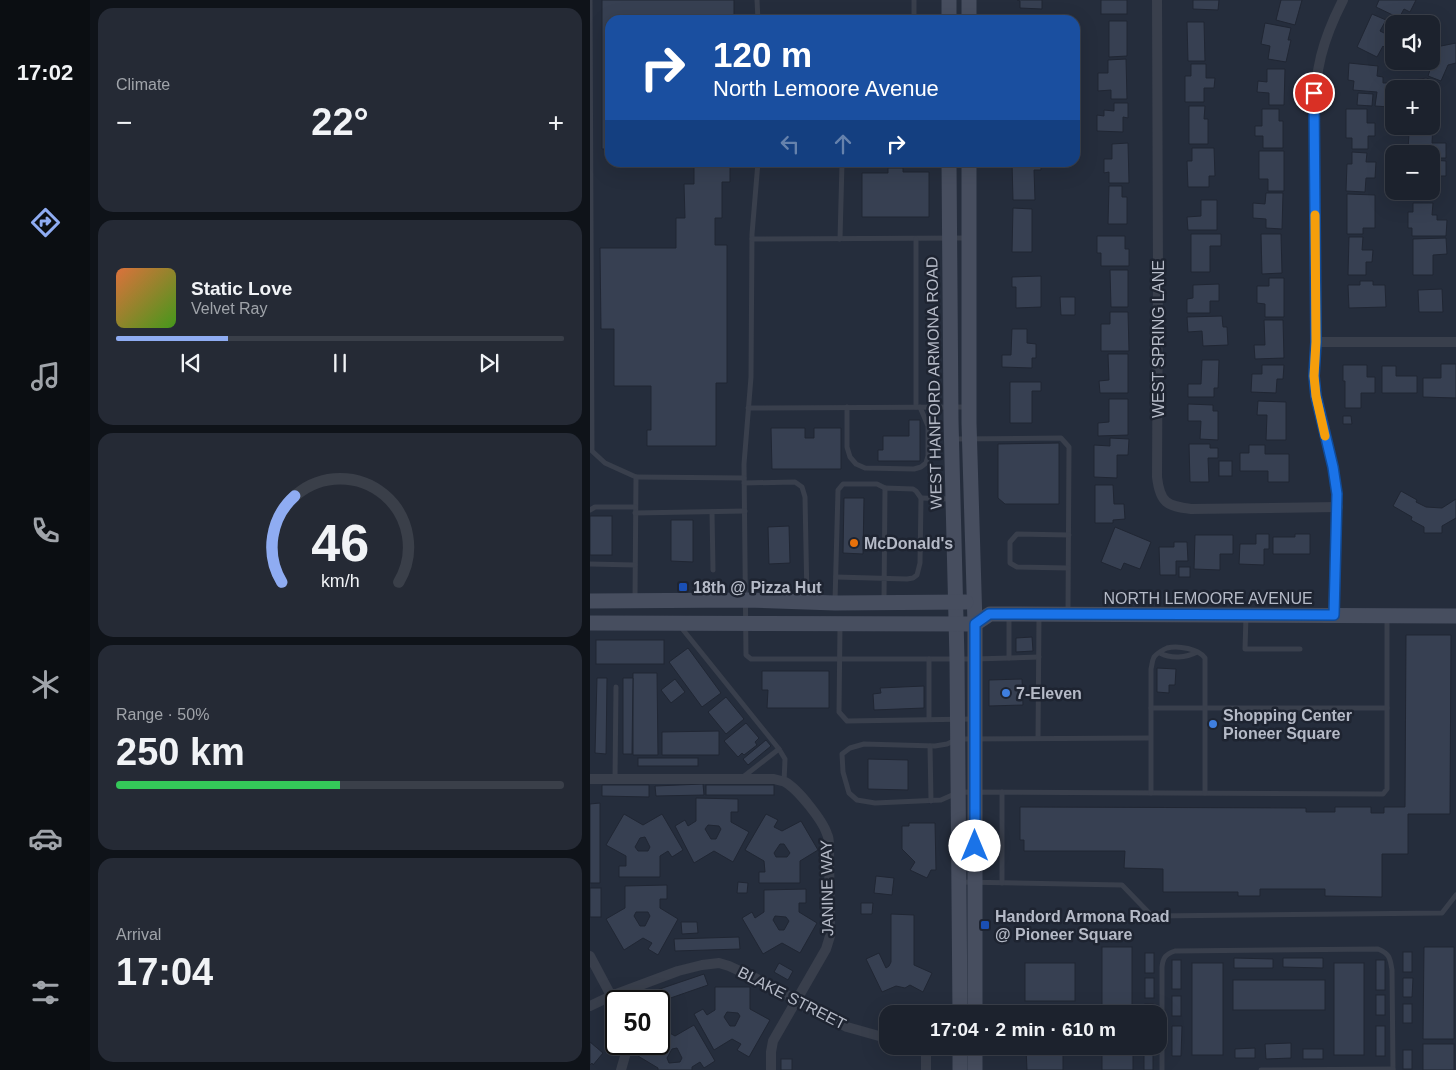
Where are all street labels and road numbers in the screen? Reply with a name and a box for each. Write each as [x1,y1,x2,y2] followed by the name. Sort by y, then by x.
[923,256,945,510] street label: WEST HANFORD ARMONA ROAD
[1150,260,1167,418] street label: WEST SPRING LANE
[1103,590,1313,607] street label: NORTH LEMOORE AVENUE
[818,840,836,936] street label: JANINE WAY
[735,963,849,1033] street label: BLAKE STREET

